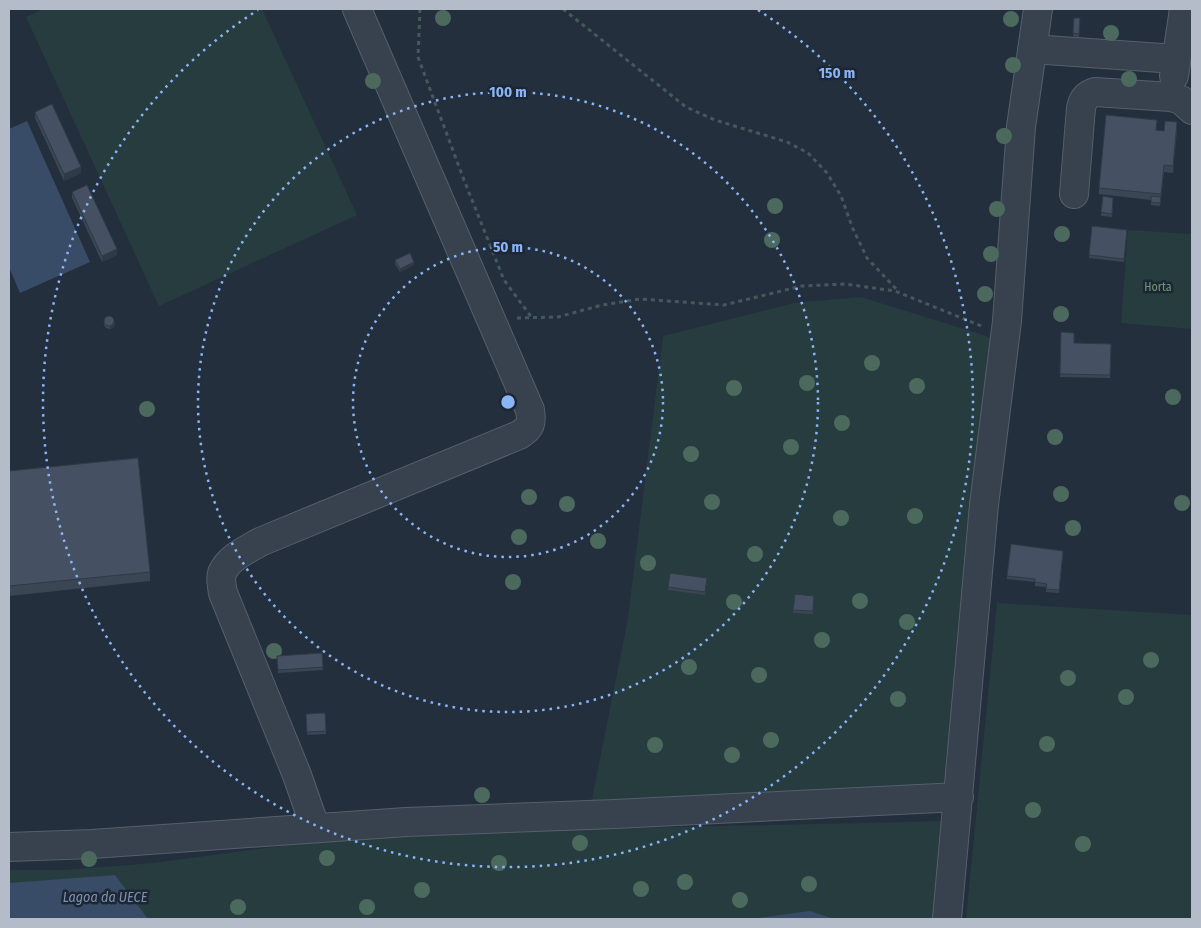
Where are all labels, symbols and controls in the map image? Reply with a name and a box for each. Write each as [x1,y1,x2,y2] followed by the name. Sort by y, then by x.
[819,64,855,82] text: 150 m
[489,83,527,101] text: 100 m
[493,238,523,256] text: 50 m
[1144,280,1172,294] park label: Horta
[499,393,517,411] centre of rings
[63,889,148,906] water label: Lagoa da UECE

